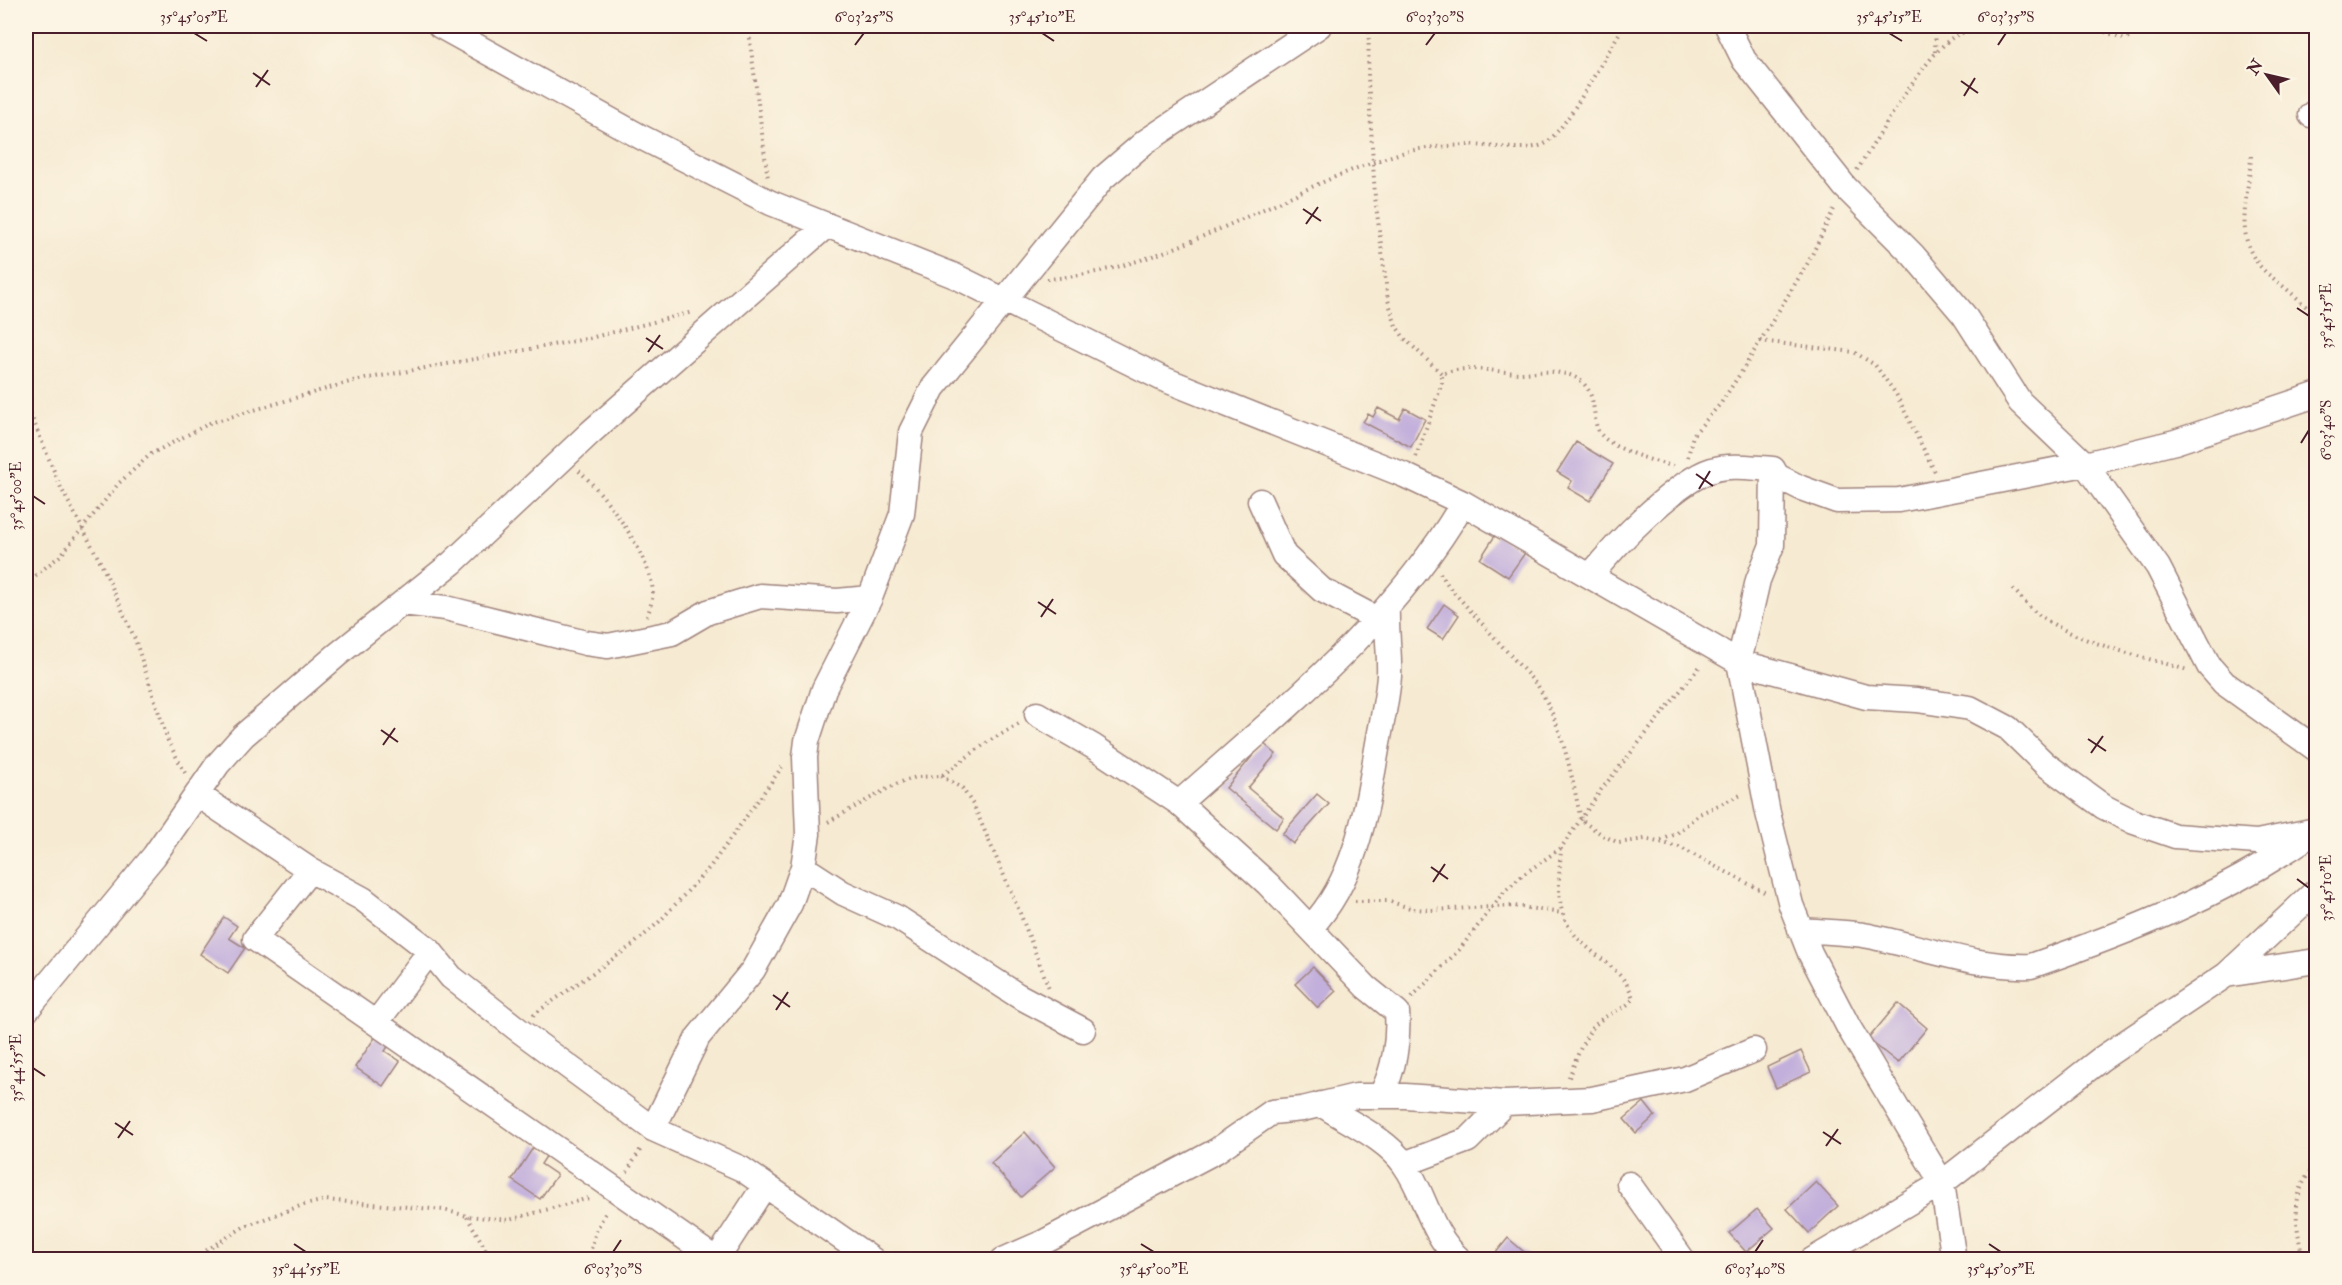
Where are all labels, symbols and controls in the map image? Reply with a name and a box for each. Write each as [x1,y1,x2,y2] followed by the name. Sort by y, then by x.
[160,8,228,27] text: 35°45'05"E
[834,8,894,27] text: 6°03'25"S
[1009,8,1075,27] text: 35°45'10"E
[1406,8,1464,27] text: 6°03'30"S
[1856,8,1922,27] text: 35°45'15"E
[1977,8,2035,27] text: 6°03'35"S
[2237,45,2297,105] north arrow
[2243,55,2268,80] text: N
[2317,283,2336,349] text: 35°45'15"E
[2317,400,2336,460] text: 6°03'40"S
[7,461,26,530] text: 35°45'00"E
[2317,855,2336,921] text: 35°45'10"E
[7,1034,26,1102] text: 35°44'55"E
[272,1260,340,1279] text: 35°44'55"E
[584,1260,642,1279] text: 6°03'30"S
[1120,1260,1189,1279] text: 35°45'00"E
[1725,1260,1785,1279] text: 6°03'40"S
[1967,1260,2035,1279] text: 35°45'05"E

